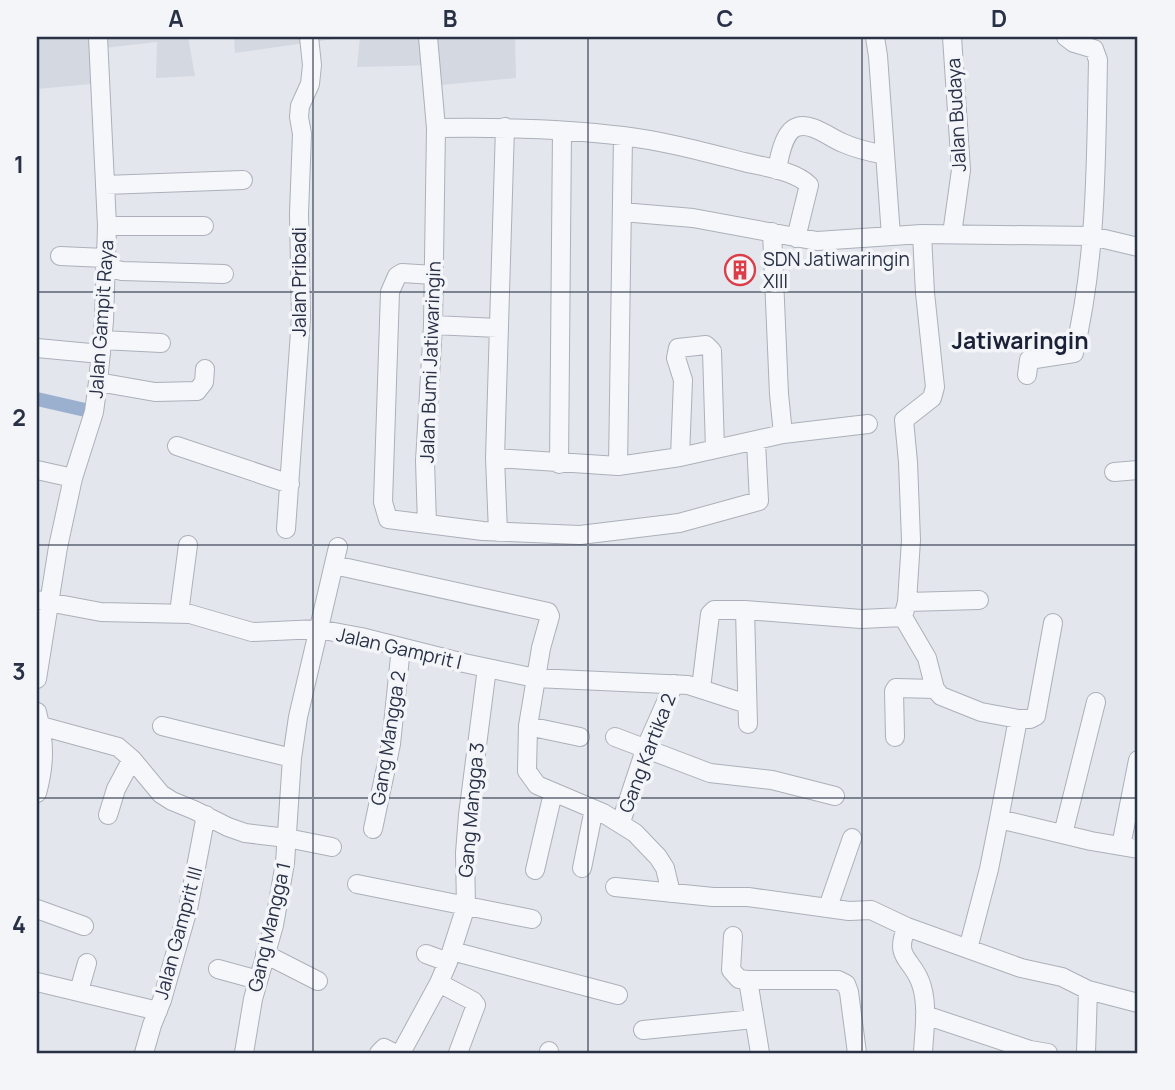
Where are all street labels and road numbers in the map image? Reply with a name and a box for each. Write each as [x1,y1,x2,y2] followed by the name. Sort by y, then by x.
[940,57,972,173] street label: Jalan Budaya
[286,227,312,337] street label: Jalan Pribadi
[82,239,120,399] street label: Jalan Gampit Raya
[413,260,447,464] street label: Jalan Bumi Jatiwaringin
[334,621,464,675] street label: Jalan Gamprit I
[365,669,411,807] street label: Gang Mangga 2
[612,690,682,816] street label: Gang Kartika 2
[452,741,490,879] street label: Gang Mangga 3
[241,860,297,994] street label: Gang Mangga 1
[148,864,208,1002] street label: Jalan Gamprit III

